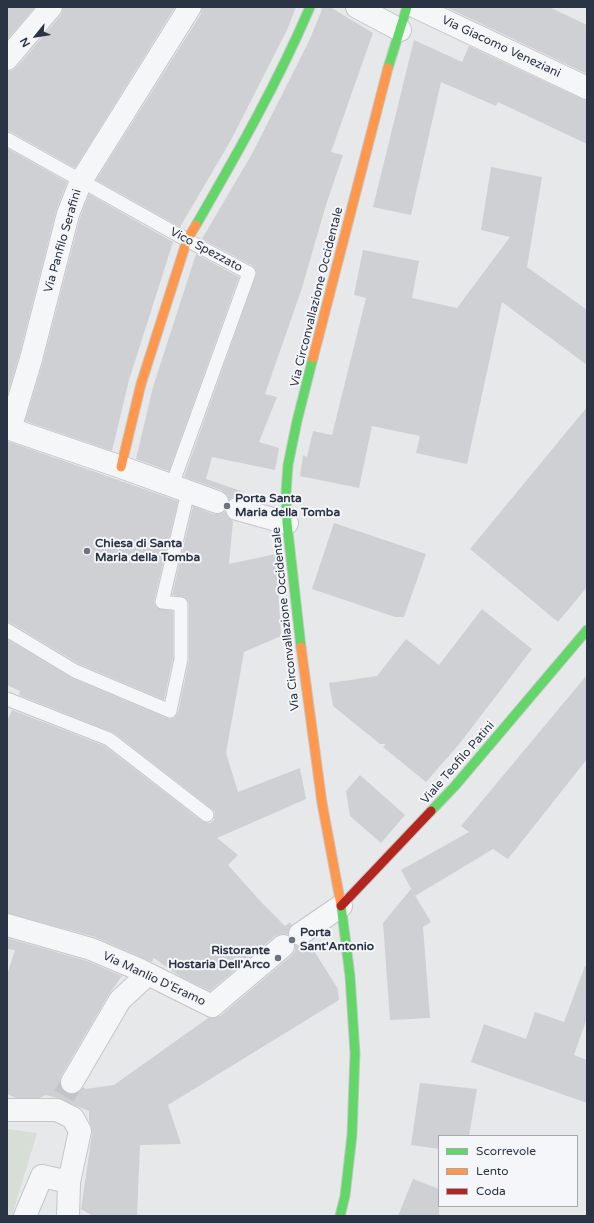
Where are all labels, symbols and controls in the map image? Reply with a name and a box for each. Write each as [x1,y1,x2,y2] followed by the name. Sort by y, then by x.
[439,13,563,81] street label: Via Giacomo Veneziani
[16,16,56,56] north arrow
[17,35,33,49] text: N
[41,188,85,294] street label: Via Panfilo Serafini
[288,206,346,388] street label: Via Circonvallazione Occidentale
[167,225,245,275] street label: Vico Spezzato
[235,492,340,520] place label: Porta Santa Maria della Tomba
[222,501,232,511] marker: Porta Santa Maria della Tomba
[269,526,303,712] street label: Via Circonvallazione Occidentale
[95,537,200,565] place label: Chiesa di Santa Maria della Tomba
[82,546,92,556] marker: Chiesa di Santa Maria della Tomba
[418,719,498,807] street label: Viale Teofilo Patini
[300,926,374,954] place label: Porta Sant'Antonio
[287,935,297,945] marker: Porta Sant'Antonio
[168,944,270,972] place label: Ristorante Hostaria Dell'Arco
[100,949,208,1009] street label: Via Manlio D'Eramo
[273,953,283,963] marker: Ristorante Hostaria Dell'Arco
[438,1135,578,1207] legend
[476,1144,536,1158] text: Scorrevole
[476,1164,509,1178] text: Lento
[476,1184,506,1198] text: Coda

